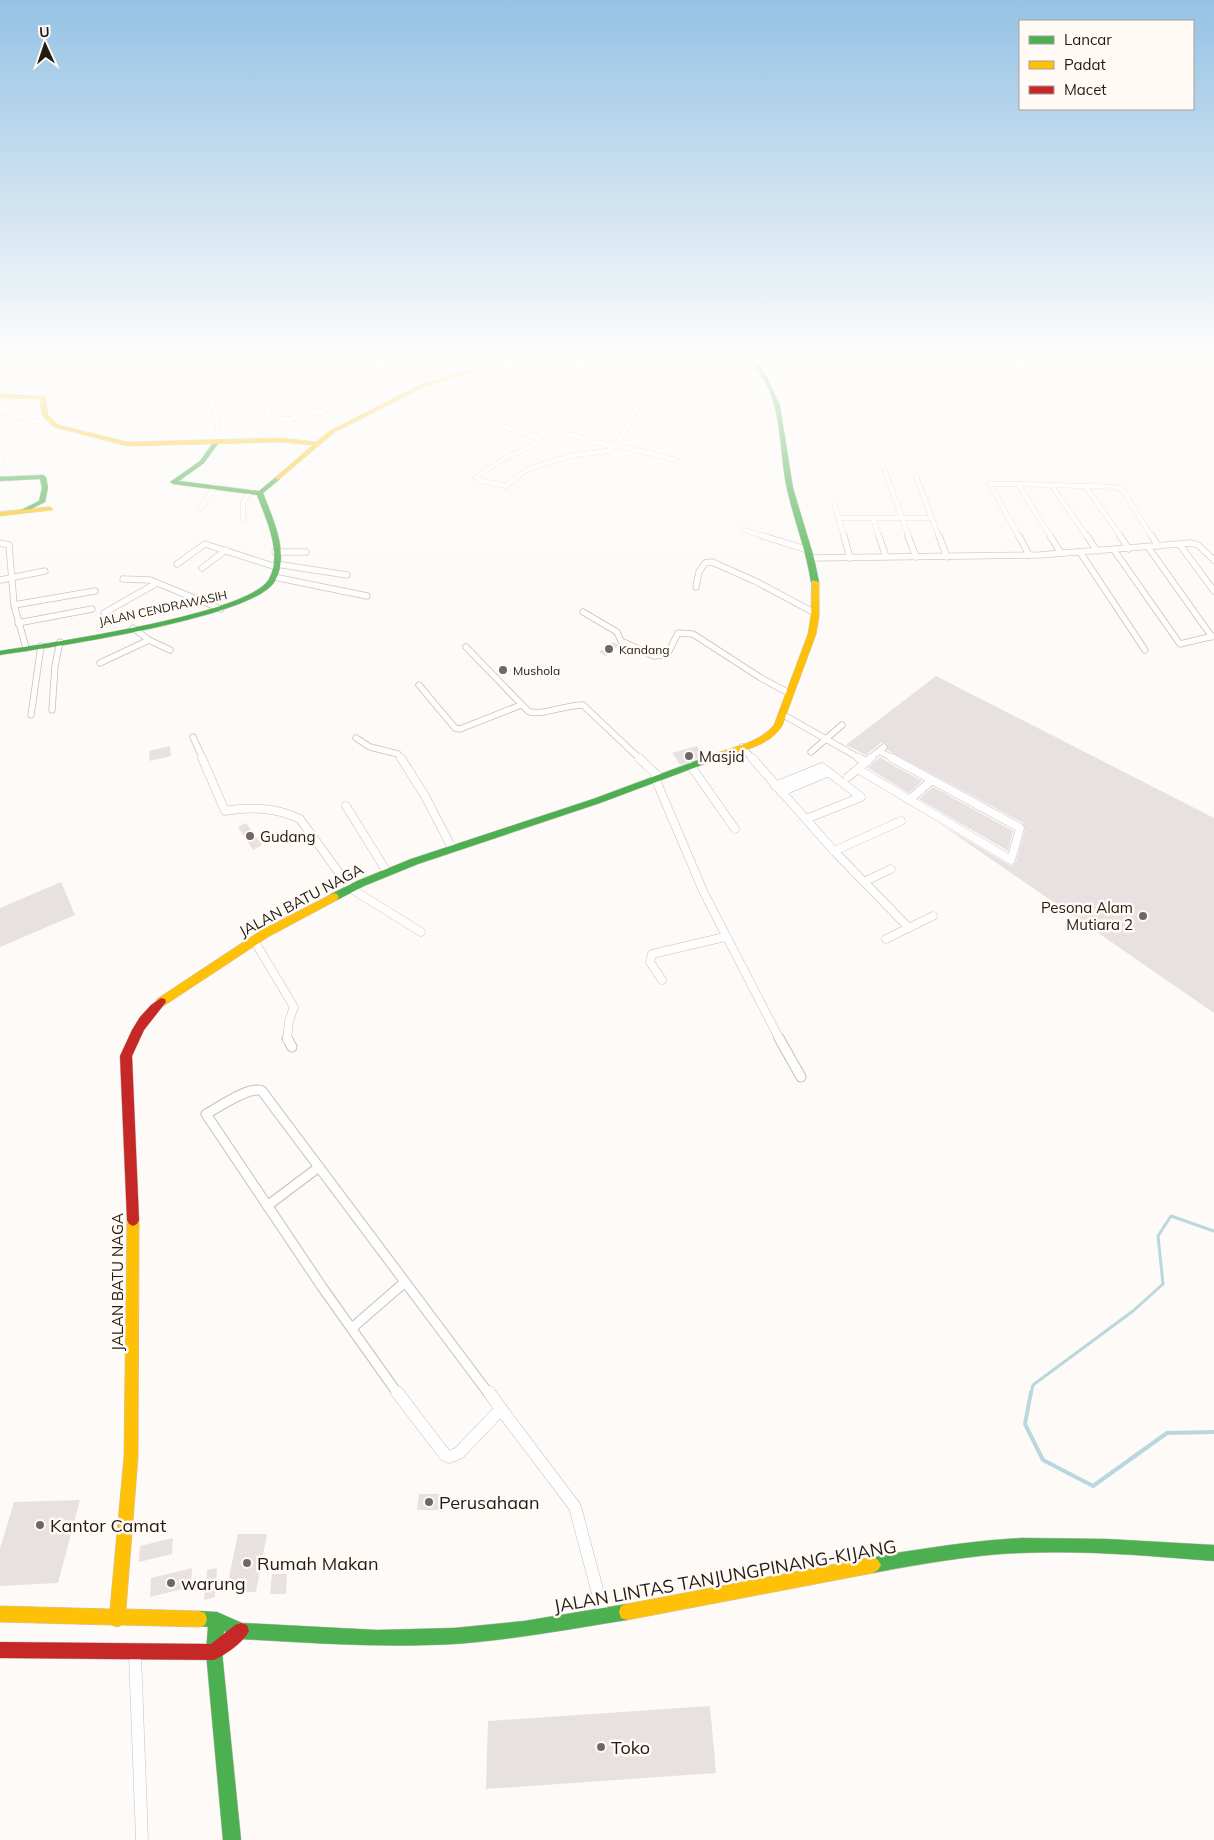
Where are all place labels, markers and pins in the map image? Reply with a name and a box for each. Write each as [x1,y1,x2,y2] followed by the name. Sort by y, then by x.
[619,642,670,657] place label: Kandang
[603,643,615,655] marker: Kandang
[513,663,560,678] place label: Mushola
[497,664,509,676] marker: Mushola
[699,747,744,766] place label: Masjid
[683,750,695,762] marker: Masjid
[260,827,315,846] place label: Gudang
[244,830,256,842] marker: Gudang
[1041,898,1133,934] place label: Pesona Alam Mutiara 2
[1137,910,1149,922] marker: Pesona Alam Mutiara 2
[439,1491,539,1514] place label: Perusahaan
[423,1496,435,1508] marker: Perusahaan
[50,1514,166,1537] place label: Kantor Camat
[34,1519,46,1531] marker: Kantor Camat
[257,1552,378,1575] place label: Rumah Makan
[241,1557,253,1569] marker: Rumah Makan
[181,1572,246,1595] place label: warung
[165,1577,177,1589] marker: warung
[611,1736,650,1759] place label: Toko
[595,1741,607,1753] marker: Toko

